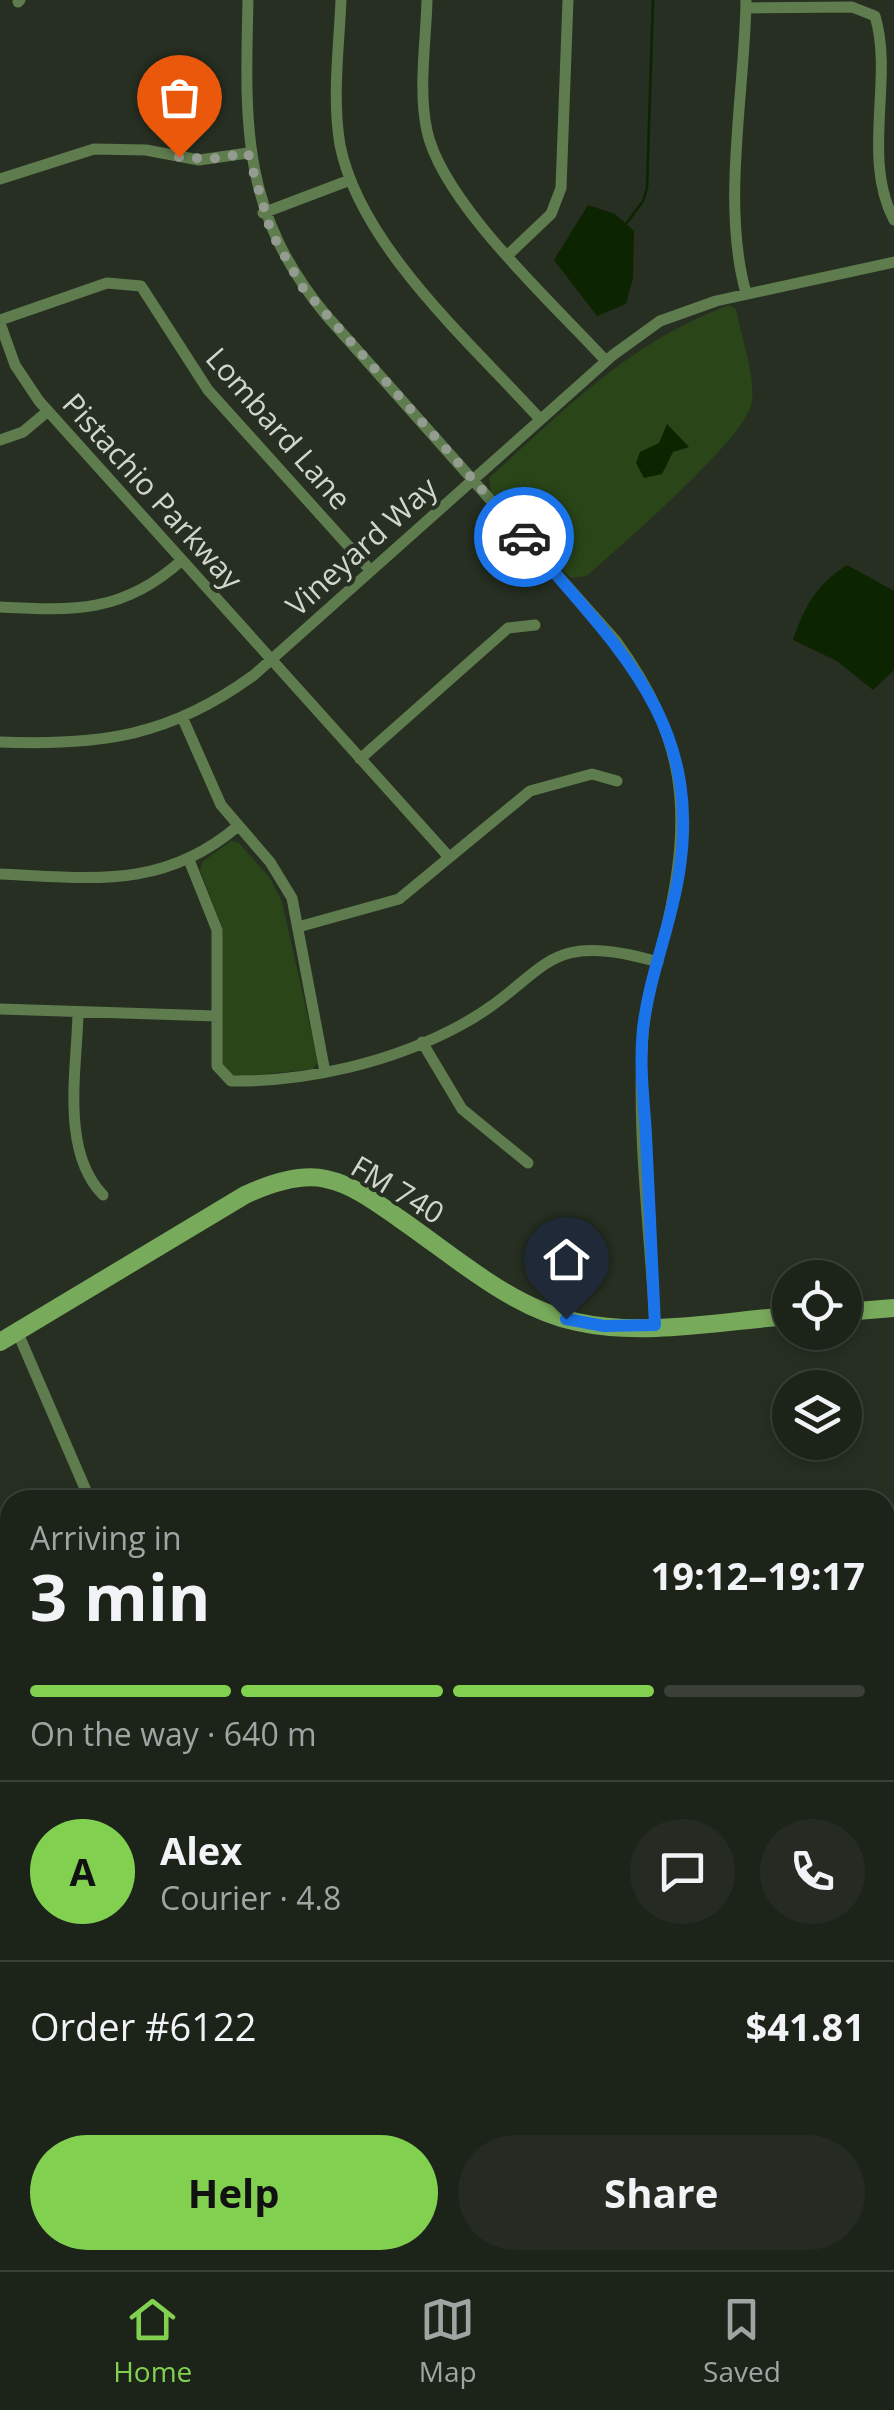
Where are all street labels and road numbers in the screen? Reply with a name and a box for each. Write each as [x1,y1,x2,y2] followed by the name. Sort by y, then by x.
[197,338,361,518] street label: Lombard Lane
[54,384,253,599] street label: Pistachio Parkway
[277,466,446,625] street label: Vineyard Way
[344,1145,452,1233] street label: FM 740

